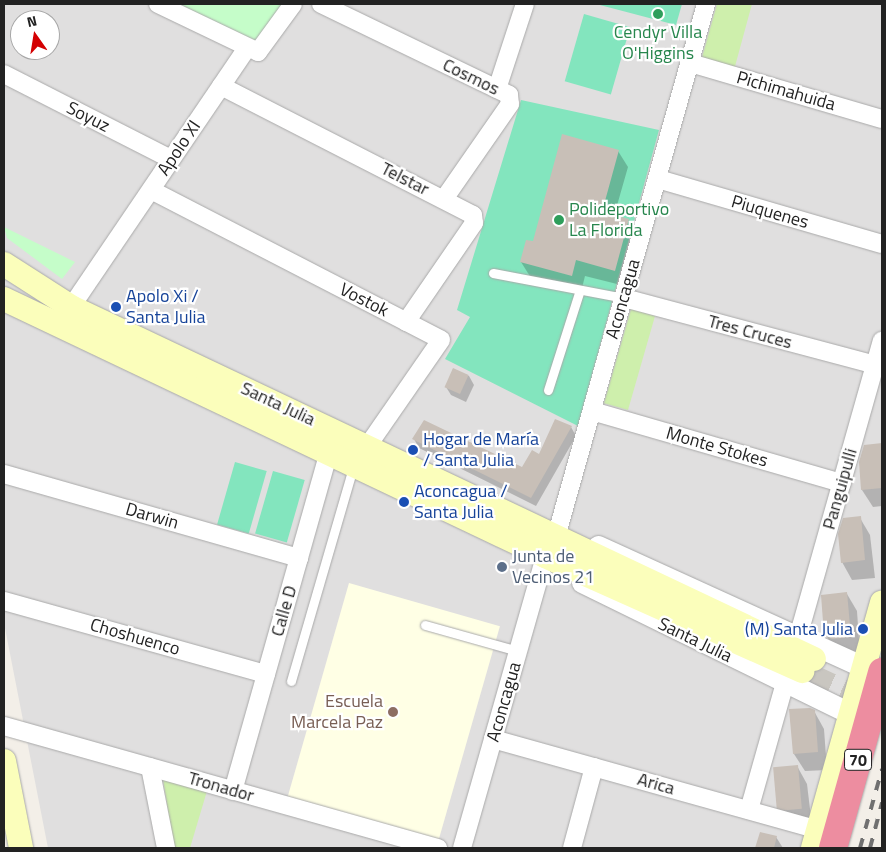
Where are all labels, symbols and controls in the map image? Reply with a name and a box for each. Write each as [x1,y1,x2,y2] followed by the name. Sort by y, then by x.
[652,8,664,20] marker: Cendyr Villa O'Higgins
[10,10,60,60] north arrow
[25,10,39,32] text: N
[614,22,702,64] place label: Cendyr Villa O'Higgins
[439,54,503,100] street label: Cosmos
[734,67,838,115] street label: Pichimahuida
[63,97,113,137] street label: Soyuz
[153,116,205,180] street label: Apolo XI
[377,158,433,200] street label: Telstar
[729,191,811,233] street label: Piuquenes
[569,199,669,242] place label: Polideportivo La Florida
[553,214,565,226] marker: Polideportivo La Florida
[601,257,645,341] street label: Aconcagua
[336,279,392,321] street label: Vostok
[126,286,206,328] place label: Apolo Xi / Santa Julia
[110,301,122,313] marker: Apolo Xi / Santa Julia
[706,310,794,354] street label: Tres Cruces
[237,377,319,431] street label: Santa Julia
[664,422,770,472] street label: Monte Stokes
[423,429,539,472] place label: Hogar de María / Santa Julia
[407,444,419,456] marker: Hogar de María / Santa Julia
[818,446,862,532] street label: Panguipulli
[414,481,508,524] place label: Aconcagua / Santa Julia
[398,496,410,508] marker: Aconcagua / Santa Julia
[123,498,181,534] street label: Darwin
[512,546,594,588] place label: Junta de Vecinos 21
[496,561,508,573] marker: Junta de Vecinos 21
[266,583,302,639] street label: Calle D
[655,613,735,667] street label: Santa Julia
[88,614,182,660] street label: Choshuenco
[745,618,853,640] place label: (M) Santa Julia
[857,623,869,635] marker: (M) Santa Julia
[482,660,526,744] street label: Aconcagua
[291,691,383,734] place label: Escuela Marcela Paz
[387,706,399,718] marker: Escuela Marcela Paz
[843,746,873,774] road number: 70
[186,767,256,807] street label: Tronador
[635,768,677,800] street label: Arica

